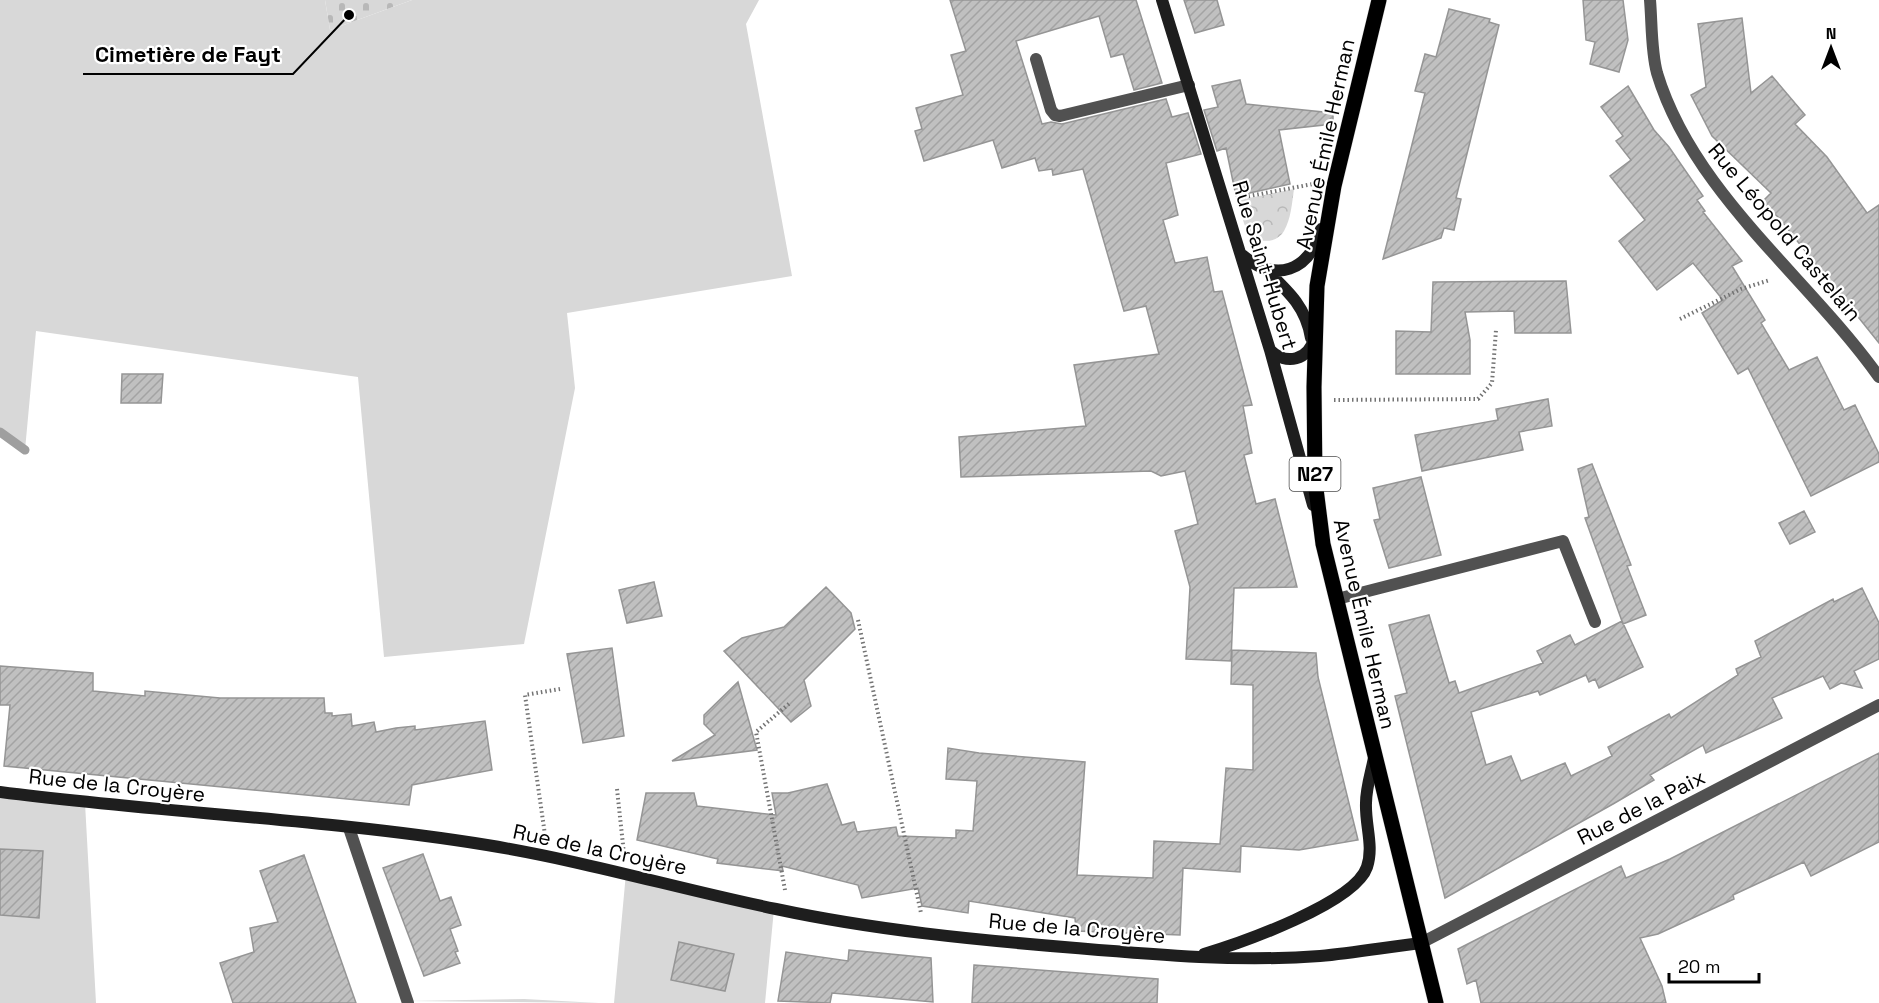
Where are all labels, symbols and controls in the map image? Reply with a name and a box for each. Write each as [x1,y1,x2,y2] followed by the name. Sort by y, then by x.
[1801,18,1861,78] north arrow
[1826,23,1836,44] text: N
[83,34,293,74] callout: Cimetière de Fayt
[1289,36,1361,252] street label: Avenue Émile Herman
[95,40,281,68] text: Cimetière de Fayt
[1702,137,1868,327] street label: Rue Léopold Castelain
[1226,177,1304,353] street label: Rue Saint-Hubert
[1290,457,1340,491] road number: N27
[1328,516,1402,732] street label: Avenue Émile Herman
[27,762,207,808] street label: Rue de la Croyère
[1573,763,1709,851] street label: Rue de la Paix
[511,817,689,881] street label: Rue de la Croyère
[988,907,1166,949] street label: Rue de la Croyère
[1669,946,1759,984] scale bar
[1678,955,1721,978] text: 20 m

